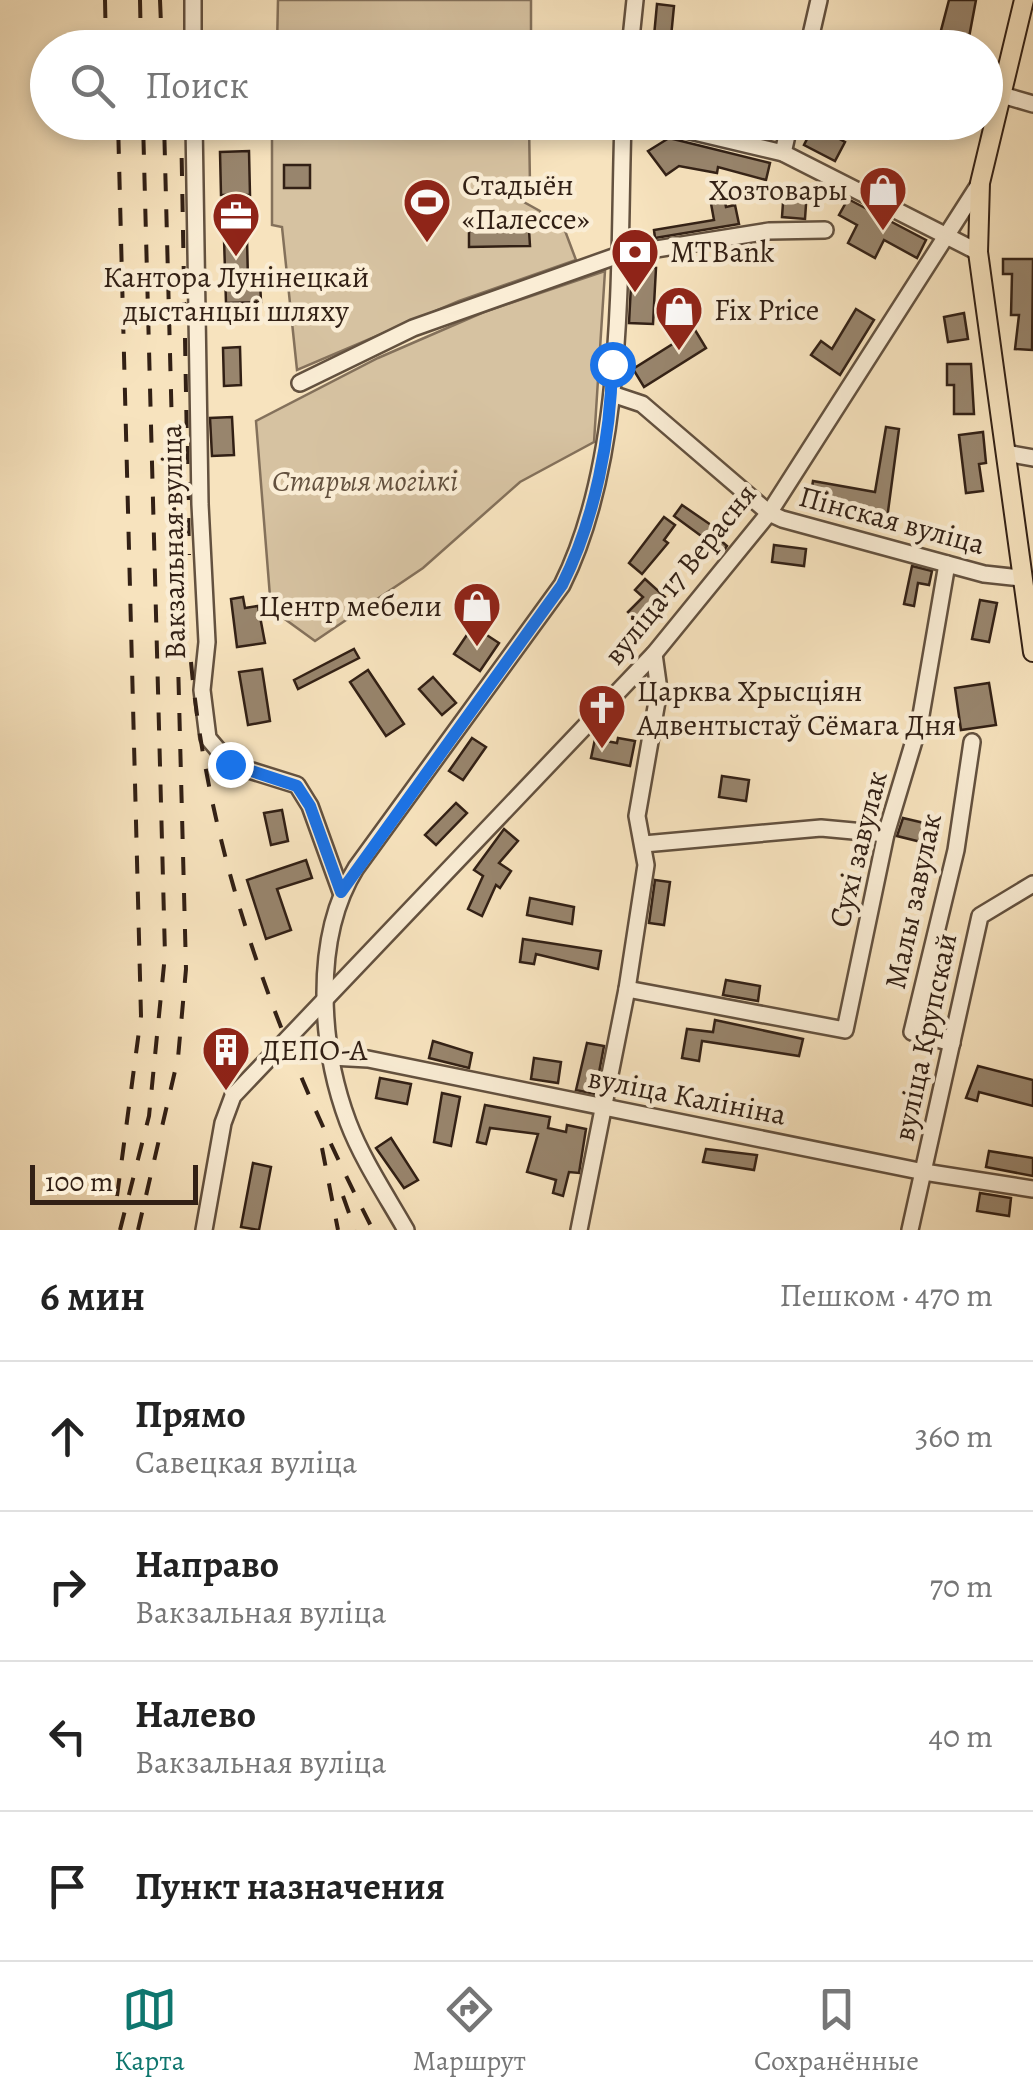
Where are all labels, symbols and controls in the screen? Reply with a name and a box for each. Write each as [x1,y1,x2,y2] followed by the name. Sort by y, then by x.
[30,30,1003,140] search box
[65,58,120,113] icon: search
[145,59,249,111] text: Поиск
[857,164,909,232] shop icon: Хозтовары
[462,165,590,239] place label: Стадыён «Палессе»
[709,170,848,210] place label: Хозтовары
[401,176,453,244] sports icon: Стадыён «Палессе»
[210,190,262,258] office icon: Кантора Лунінецкай дыстанцыі шляху
[609,226,661,294] bank icon: MTBank
[670,232,775,272] place label: MTBank
[103,257,369,331] place label: Кантора Лунінецкай дыстанцыі шляху
[653,284,705,352] shop icon: Fix Price
[714,290,819,330] place label: Fix Price
[590,342,636,388] route start
[151,424,195,660] street label: Вакзальная вуліца
[272,461,458,501] park label: Старыя могілкі
[595,475,765,673] street label: вуліца 17 Верасня
[795,476,990,564] street label: Пінская вуліца
[451,580,503,648] shop icon: Центр мебели
[259,586,442,626] place label: Центр мебели
[636,671,956,745] place label: Царква Хрысціян Адвентыстаў Сёмага Дня
[576,682,628,750] church icon: Царква Хрысціян Адвентыстаў Сёмага Дня
[208,742,254,788] route end
[819,767,897,931] street label: Сухі завулак
[875,809,951,993] street label: Малы завулак
[883,929,967,1145] street label: вуліца Крупскай
[200,1024,252,1092] building icon: ДЕПО-А
[261,1030,368,1070] place label: ДЕПО-А
[585,1057,790,1135] street label: вуліца Калініна
[30,1160,198,1204] scale bar
[45,1163,113,1201] text: 100 m
[40,1267,145,1324] text: 6 мин
[780,1273,993,1317] text: Пешком · 470 m
[135,1388,246,1440] text: Прямо
[40,1409,95,1464] icon: ahead
[915,1414,993,1458] text: 360 m
[135,1440,357,1484] text: Савецкая вуліца
[135,1538,279,1590] text: Направо
[40,1559,95,1614] icon: right
[930,1564,993,1608] text: 70 m
[135,1590,386,1634] text: Вакзальная вуліца
[135,1688,256,1740] text: Налево
[40,1709,95,1764] icon: left
[928,1714,993,1758] text: 40 m
[135,1740,386,1784] text: Вакзальная вуліца
[40,1859,95,1914] icon: arrive
[135,1860,445,1912] text: Пункт назначения
[114,1982,185,2080] tab: Карта
[413,1982,526,2080] tab: Маршрут
[754,1982,919,2080] tab: Сохранённые

